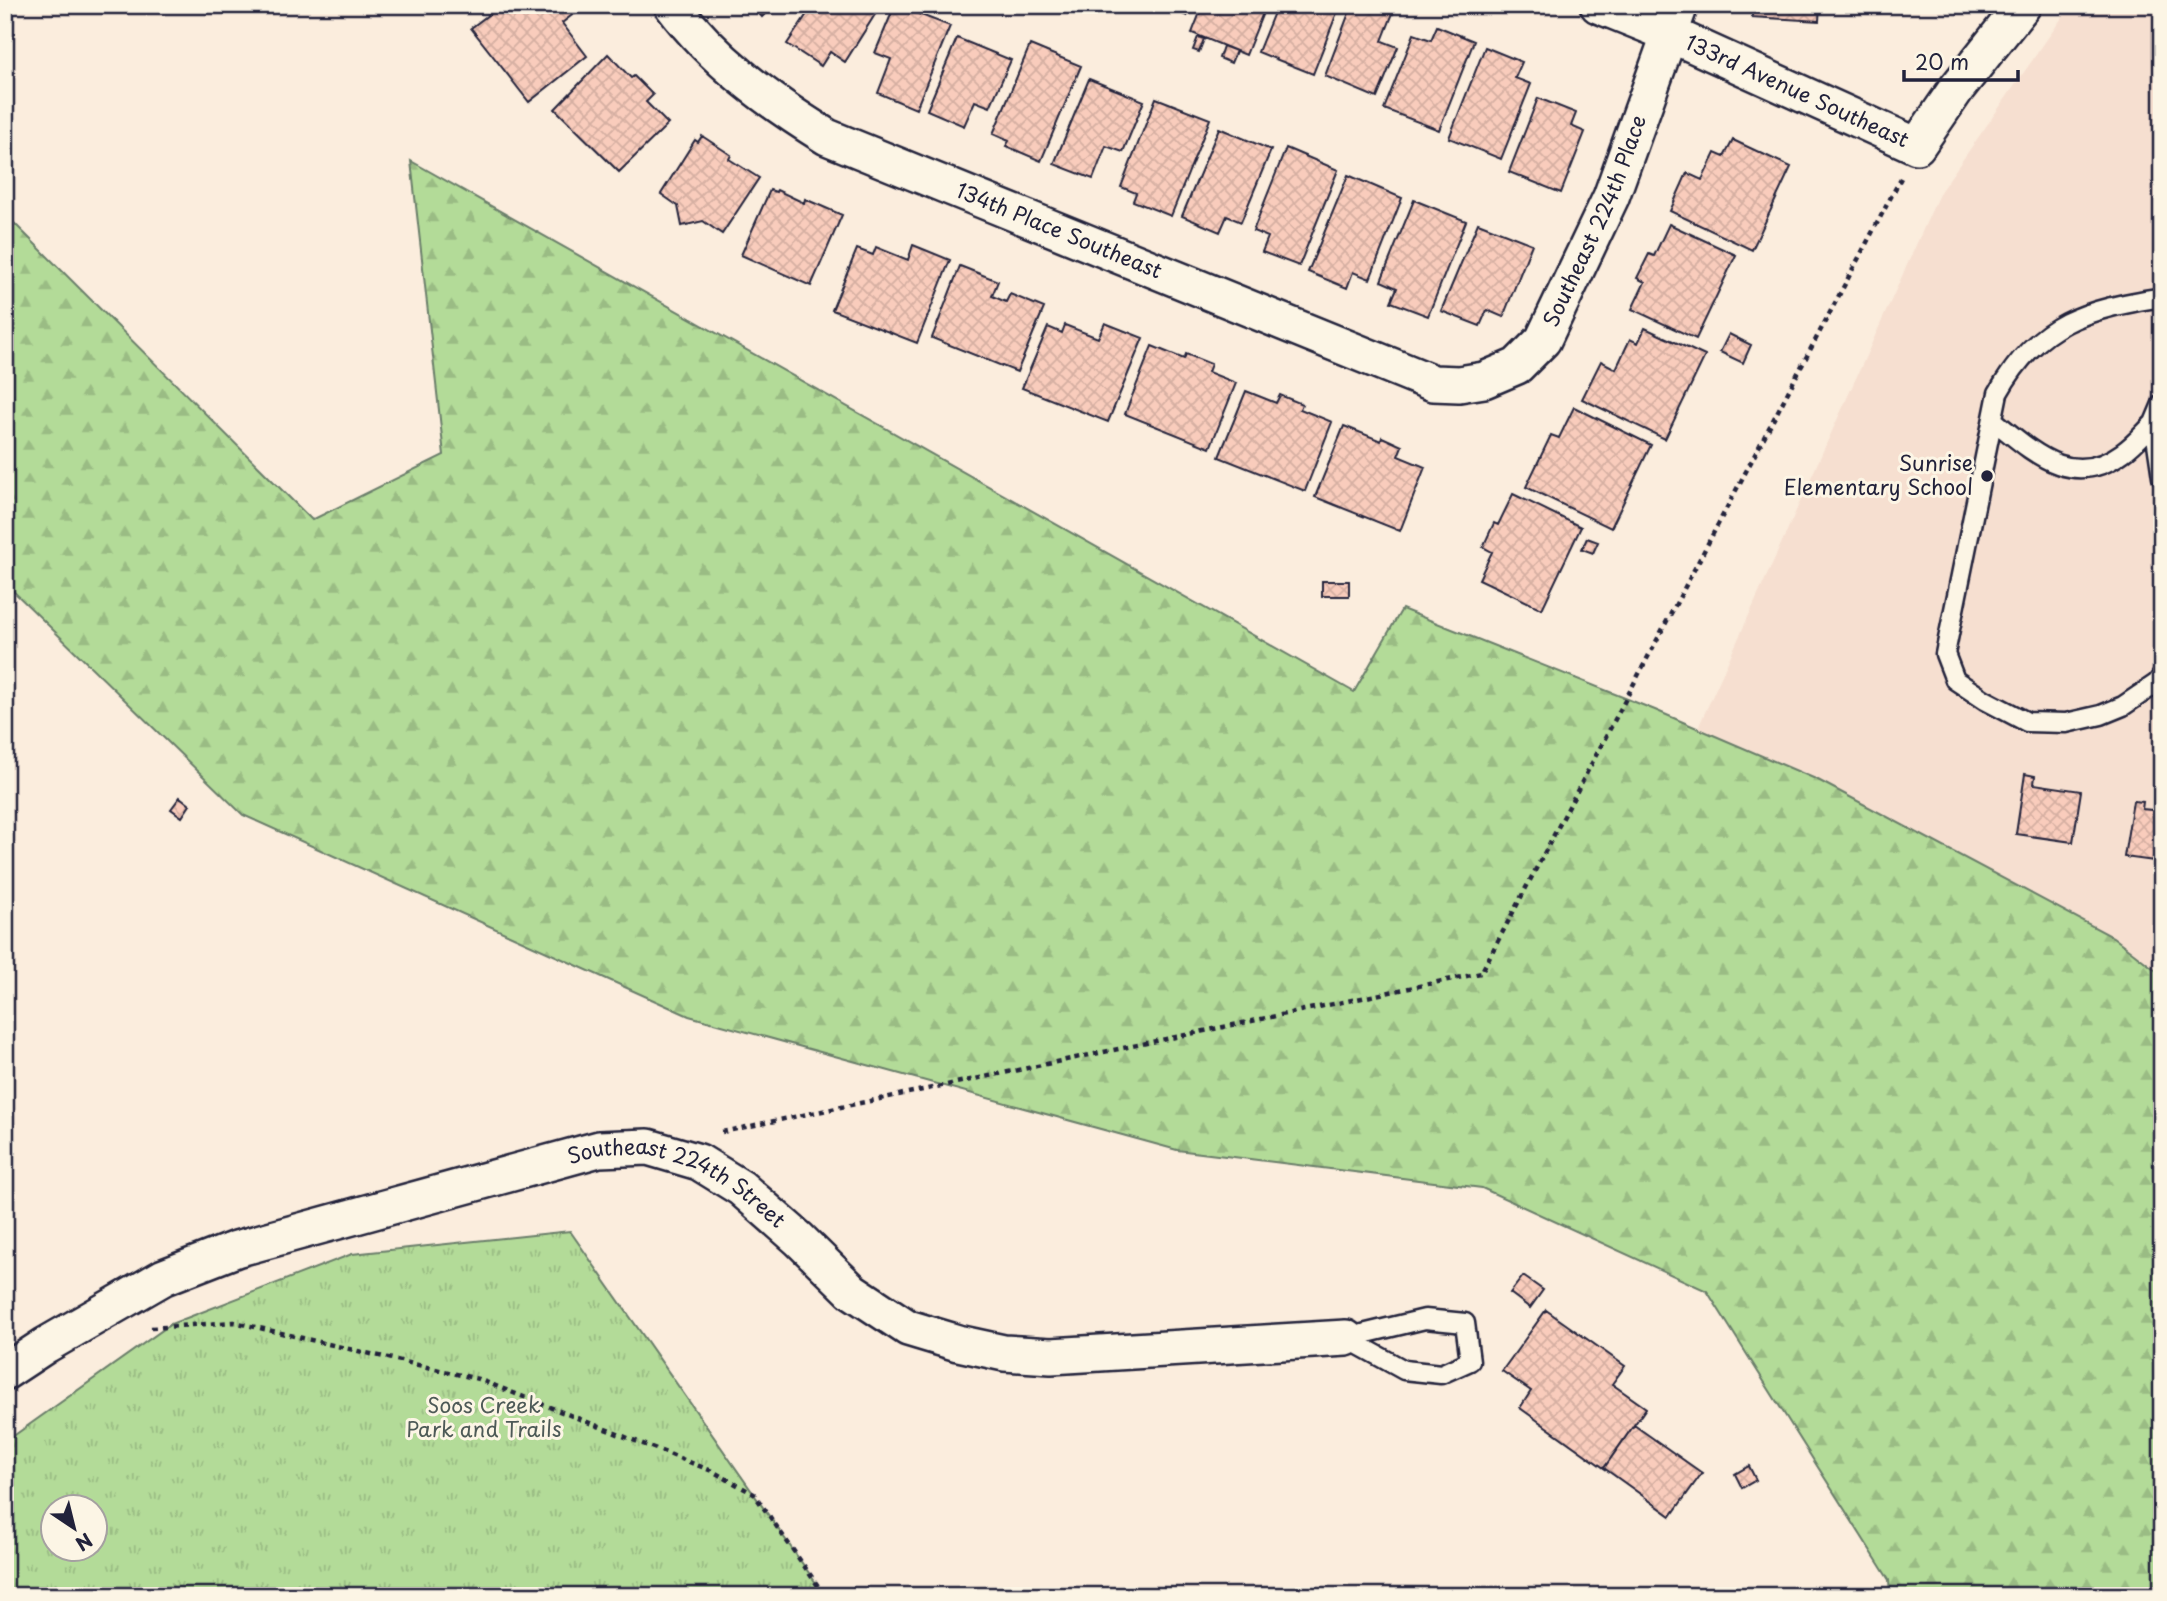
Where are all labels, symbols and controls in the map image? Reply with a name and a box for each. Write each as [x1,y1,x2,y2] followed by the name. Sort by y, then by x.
[1681,25,1915,154] street label: 133rd Avenue Southeast
[1904,38,2018,82] scale bar
[1915,45,1969,77] text: 20 m
[1534,110,1653,331] street label: Southeast 224th Place
[952,173,1167,285] street label: 134th Place Southeast
[1784,446,1973,502] place label: Sunrise Elementary School
[1979,468,1995,484] marker: Sunrise Elementary School
[563,1129,794,1234] street label: Southeast 224th Street
[406,1388,562,1444] park label: Soos Creek Park and Trails
[38,1492,108,1562] north arrow
[70,1527,99,1559] text: N

